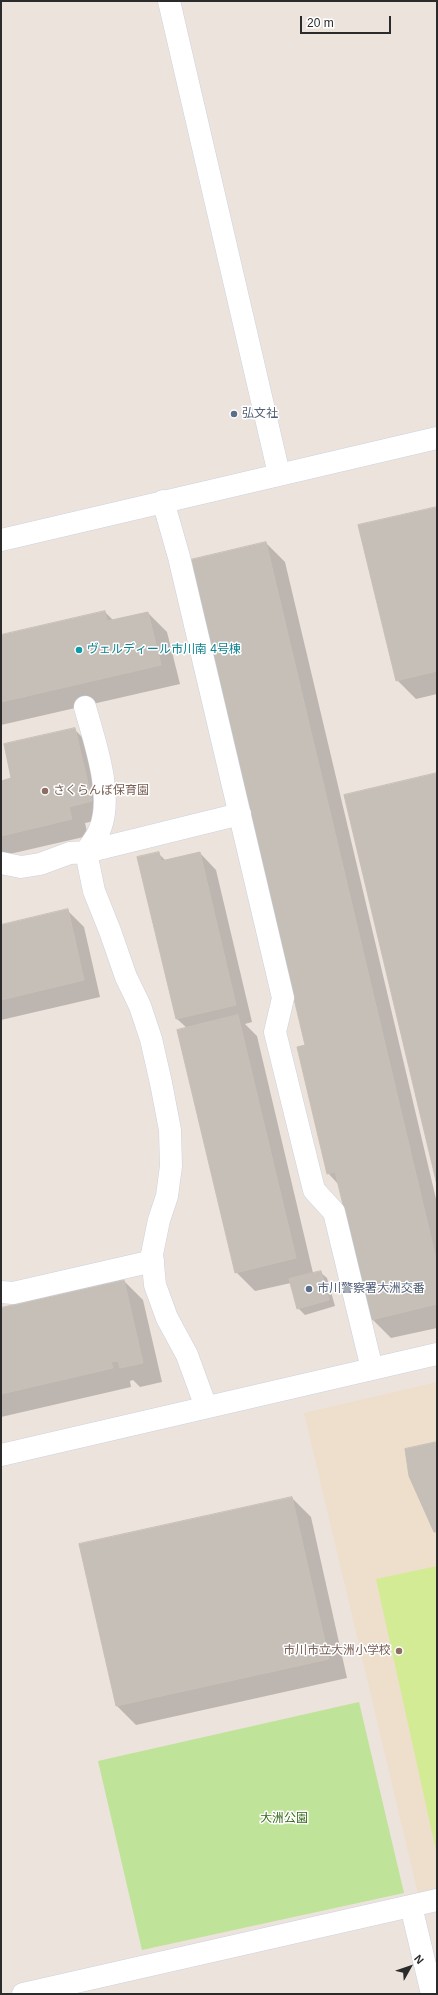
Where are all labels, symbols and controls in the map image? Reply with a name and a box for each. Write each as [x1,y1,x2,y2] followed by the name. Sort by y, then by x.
[302,8,393,34] scale bar
[307,16,334,30] text: 20 m
[242,407,278,421] place label: 弘文社
[229,409,239,419] marker: 弘文社
[87,643,241,657] place label: ヴェルディール市川南 4号棟
[74,645,84,655] marker: ヴェルディール市川南 4号棟
[53,784,149,798] place label: さくらんぼ保育園
[40,786,50,796] marker: さくらんぼ保育園
[317,1282,425,1296] place label: 市川警察署大洲交番
[304,1284,314,1294] marker: 市川警察署大洲交番
[283,1644,391,1658] place label: 市川市立大洲小学校
[394,1646,404,1656] marker: 市川市立大洲小学校
[260,1812,308,1826] park label: 大洲公園
[390,1947,430,1987] north arrow
[412,1952,426,1966] text: N

